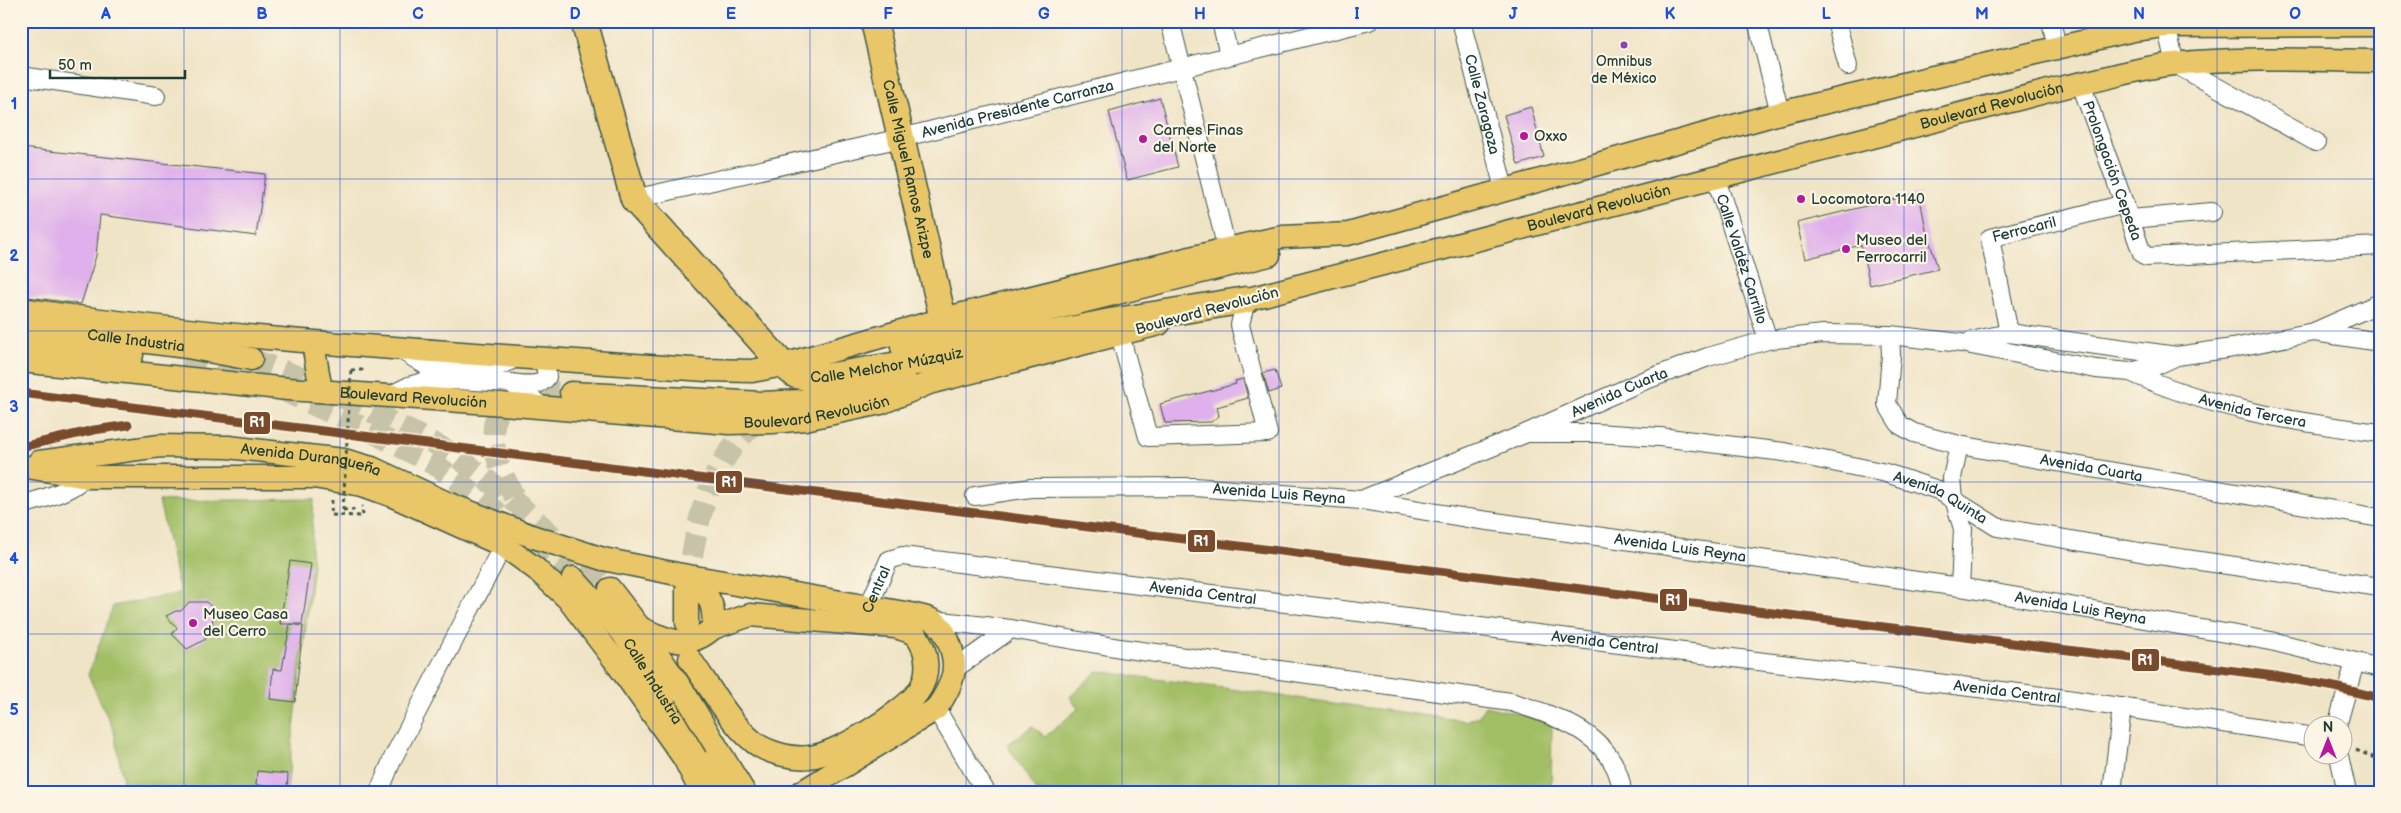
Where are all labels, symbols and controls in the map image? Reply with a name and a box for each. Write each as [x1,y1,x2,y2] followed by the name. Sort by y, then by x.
[100,5,111,24] text: A
[256,5,268,24] text: B
[412,5,424,24] text: C
[569,5,581,24] text: D
[726,5,736,24] text: E
[883,5,893,24] text: F
[1038,5,1050,24] text: G
[1194,5,1206,24] text: H
[1354,5,1360,24] text: I
[1509,5,1518,24] text: J
[1665,5,1676,24] text: K
[1821,5,1831,24] text: L
[1975,5,1989,24] text: M
[2133,5,2145,24] text: N
[2289,5,2301,24] text: O
[1619,40,1629,50] marker: Omnibus de México
[50,48,185,80] scale bar
[1460,52,1504,156] street label: Calle Zaragoza
[1591,53,1657,87] place label: Omnibus de México
[58,56,92,75] text: 50 m
[919,76,1116,142] street label: Avenida Presidente Carranza
[878,78,938,260] street label: Calle Miguel Ramos Arizpe
[1918,78,2066,134] street label: Boulevard Revolución
[11,95,17,114] text: 1
[2078,98,2146,243] street label: Prolongación Cepeda
[1153,121,1244,157] place label: Carnes Finas del Norte
[1534,127,1568,146] place label: Oxxo
[1518,130,1530,142] marker: Oxxo
[1137,133,1149,145] marker: Carnes Finas del Norte
[1525,180,1673,236] street label: Boulevard Revolución
[1811,190,1925,209] place label: Locomotora 1140
[1712,191,1772,326] street label: Calle Valdéz Carrillo
[1795,193,1807,205] marker: Locomotora 1140
[1990,212,2058,247] street label: Ferrocaril
[1856,231,1927,267] place label: Museo del Ferrocarril
[1840,243,1852,255] marker: Museo del Ferrocarril
[9,247,19,266] text: 2
[1133,283,1281,339] street label: Boulevard Revolución
[86,325,186,356] street label: Calle Industria
[810,343,965,387] street label: Calle Melchor Múzquiz
[1568,363,1670,422] street label: Avenida Cuarta
[339,383,488,412] street label: Boulevard Revolución
[2197,389,2308,432] street label: Avenida Tercera
[743,391,892,432] street label: Boulevard Revolución
[9,398,19,417] text: 3
[243,411,271,435] line badge: R1
[249,414,265,431] text: R1
[240,439,384,480] street label: Avenida Durangueña
[2039,450,2144,486] street label: Avenida Cuarta
[1891,467,1991,528] street label: Avenida Quinta
[715,470,743,494] line badge: R1
[721,474,737,491] text: R1
[1212,479,1346,508] street label: Avenida Luis Reyna
[1187,529,1216,553] line badge: R1
[1613,529,1748,566] street label: Avenida Luis Reyna
[1193,533,1209,550] text: R1
[9,550,19,569] text: 4
[857,563,895,616] street label: Central
[1148,577,1257,609] street label: Avenida Central
[2014,587,2148,629] street label: Avenida Luis Reyna
[1659,588,1688,612] line badge: R1
[1665,592,1681,609] text: R1
[203,605,288,641] place label: Museo Casa del Cerro
[187,617,199,629] marker: Museo Casa del Cerro
[1550,626,1659,658] street label: Avenida Central
[619,635,687,728] street label: Calle Industria
[2131,648,2160,672] line badge: R1
[2137,652,2153,669] text: R1
[1952,676,2061,708] street label: Avenida Central
[9,701,19,720] text: 5
[2304,716,2354,766] north arrow
[2323,719,2333,736] text: N

